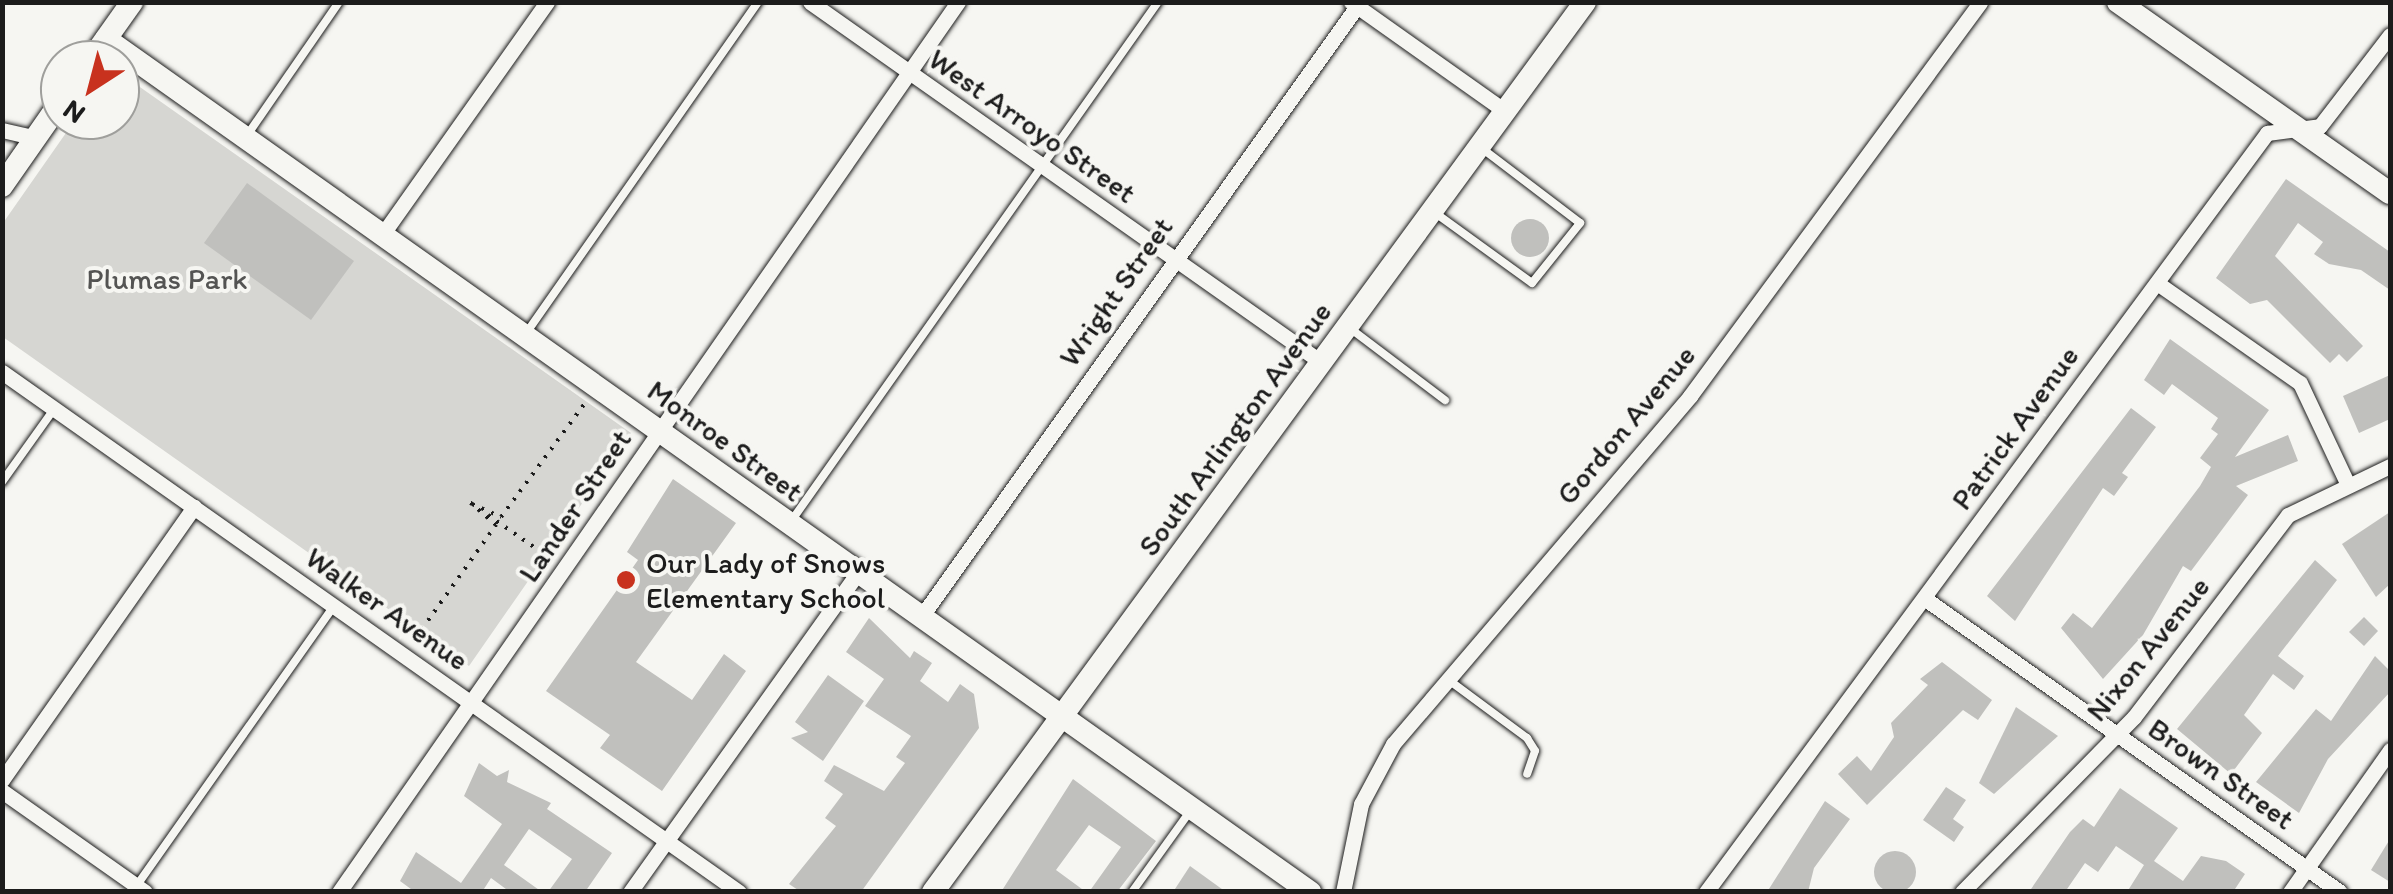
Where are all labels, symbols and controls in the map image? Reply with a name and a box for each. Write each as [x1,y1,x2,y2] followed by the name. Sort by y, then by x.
[40,40,140,140] north arrow
[922,41,1142,211] street label: West Arroyo Street
[56,93,91,132] text: N
[1051,211,1181,373] street label: Wright Street
[87,261,247,297] park label: Plumas Park
[1131,295,1339,563] street label: South Arlington Avenue
[1549,338,1703,512] street label: Gordon Avenue
[1944,340,2086,516] street label: Patrick Avenue
[640,373,810,509] street label: Monroe Street
[511,423,639,589] street label: Lander Street
[299,540,475,678] street label: Walker Avenue
[646,545,887,616] place label: Our Lady of Snows Elementary School
[615,569,637,591] marker: Our Lady of Snows Elementary School
[2079,570,2217,728] street label: Nixon Avenue
[2141,710,2301,838] street label: Brown Street

